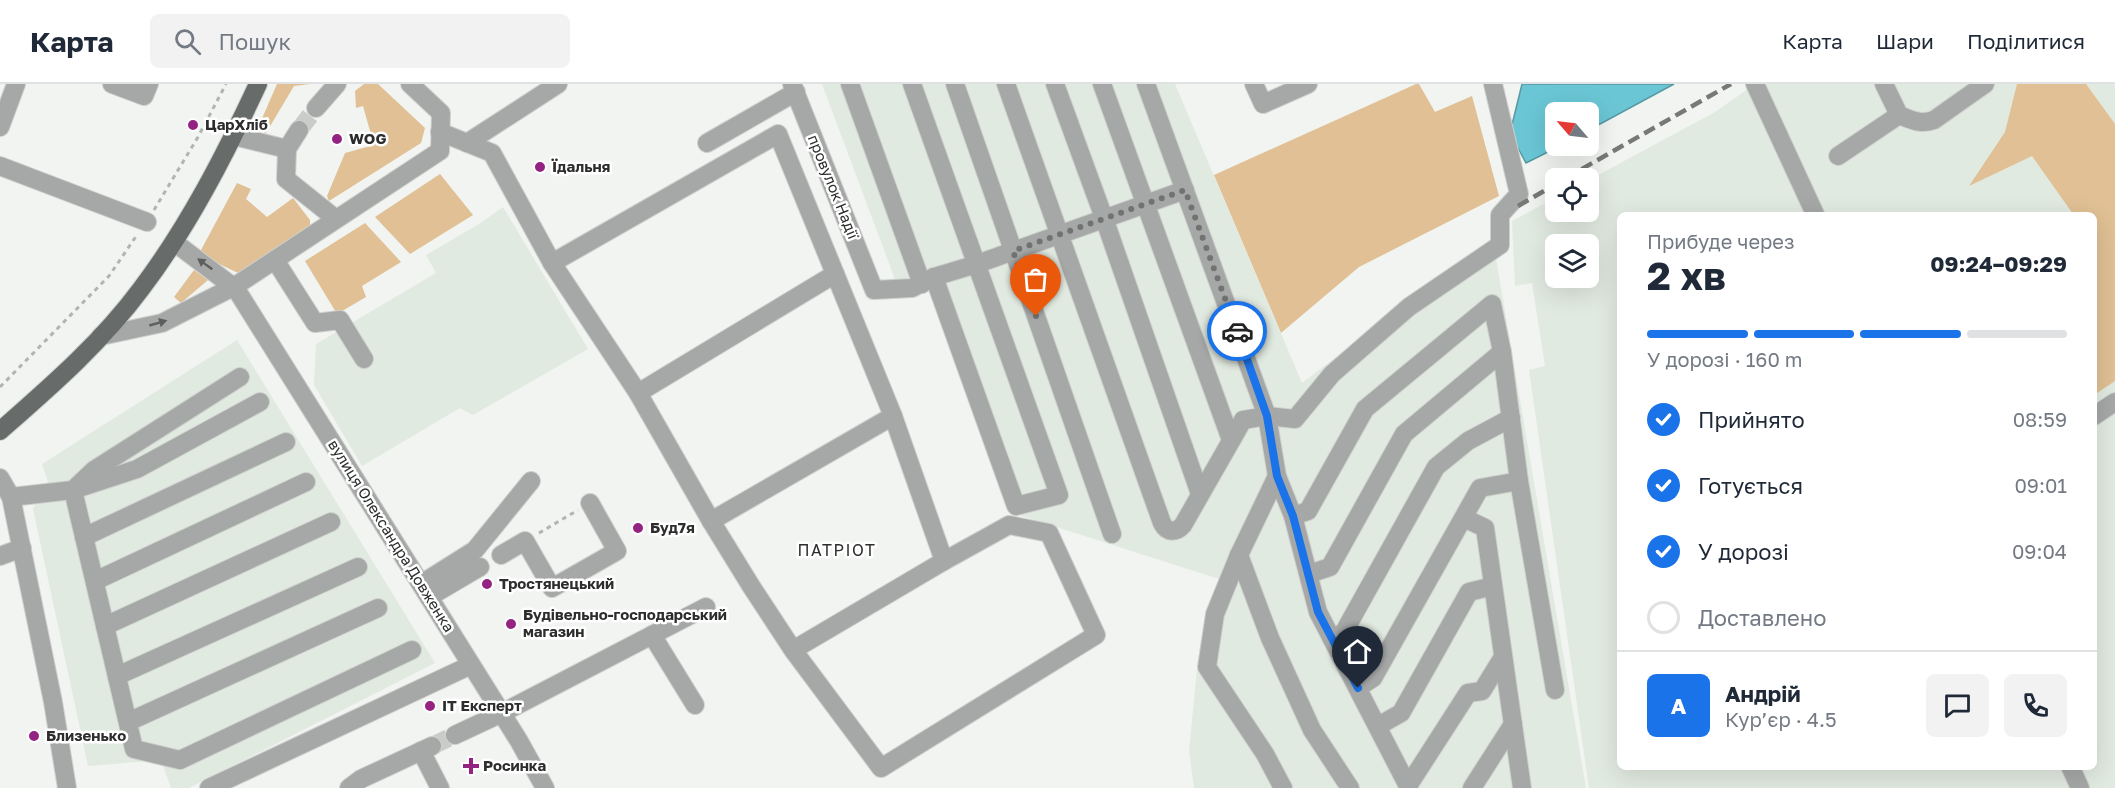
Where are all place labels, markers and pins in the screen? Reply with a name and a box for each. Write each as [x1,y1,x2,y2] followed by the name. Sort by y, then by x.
[205,115,268,133] place label: ЦарХліб
[186,118,200,132] marker: ЦарХліб
[349,129,386,147] place label: WOG
[330,132,344,146] marker: WOG
[551,157,611,175] place label: Їдальня
[533,160,547,174] marker: Їдальня
[1010,254,1061,316] pin
[650,518,695,536] place label: Буд7я
[631,521,645,535] marker: Буд7я
[499,574,614,592] place label: Тростянецький
[480,577,494,591] marker: Тростянецький
[523,605,727,640] place label: Будівельно-господарський магазин
[504,617,518,631] marker: Будівельно-господарський магазин
[1332,626,1383,688] pin
[442,696,522,714] place label: IT Експерт
[423,699,437,713] marker: IT Експерт
[46,726,126,744] place label: Близенько
[27,729,41,743] marker: Близенько
[483,756,546,774] place label: Росинка
[464,759,478,773] marker: Росинка

